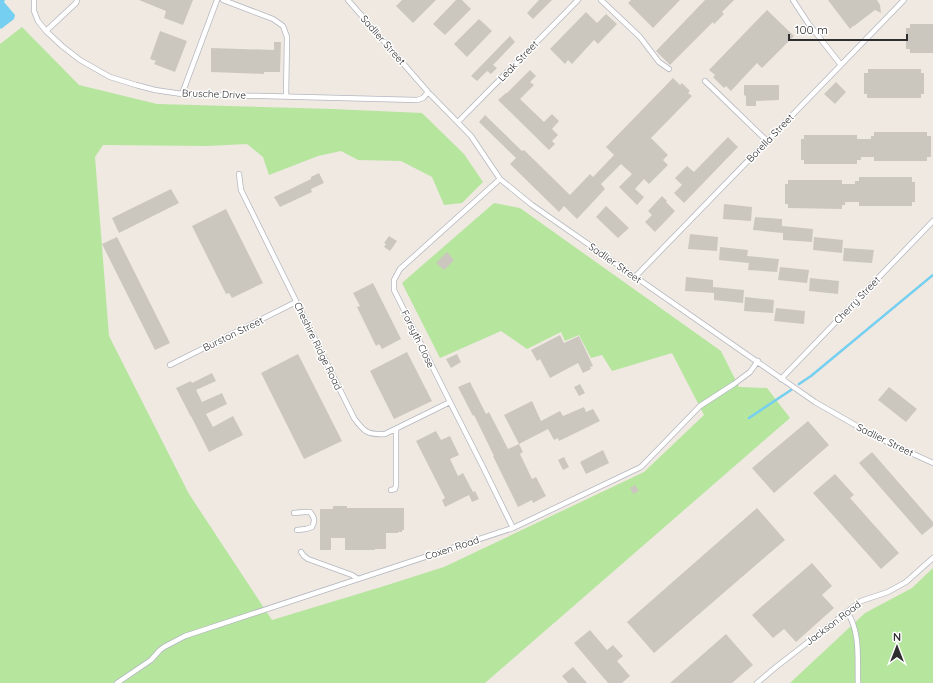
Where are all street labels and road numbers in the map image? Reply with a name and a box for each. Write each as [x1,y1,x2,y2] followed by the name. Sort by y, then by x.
[358,12,409,68] street label: Sadlier Street
[495,37,541,84] street label: Leak Street
[182,86,247,102] street label: Brusche Drive
[744,111,797,165] street label: Borella Street
[586,240,645,286] street label: Sadlier Street
[831,273,883,327] street label: Cherry Street
[291,300,345,392] street label: Cheshire Ridge Road
[398,308,438,370] street label: Forsyth Close
[201,313,266,354] street label: Burston Street
[854,421,916,460] street label: Sadlier Street
[423,533,481,563] street label: Coxen Road
[803,598,863,648] street label: Jackson Road

